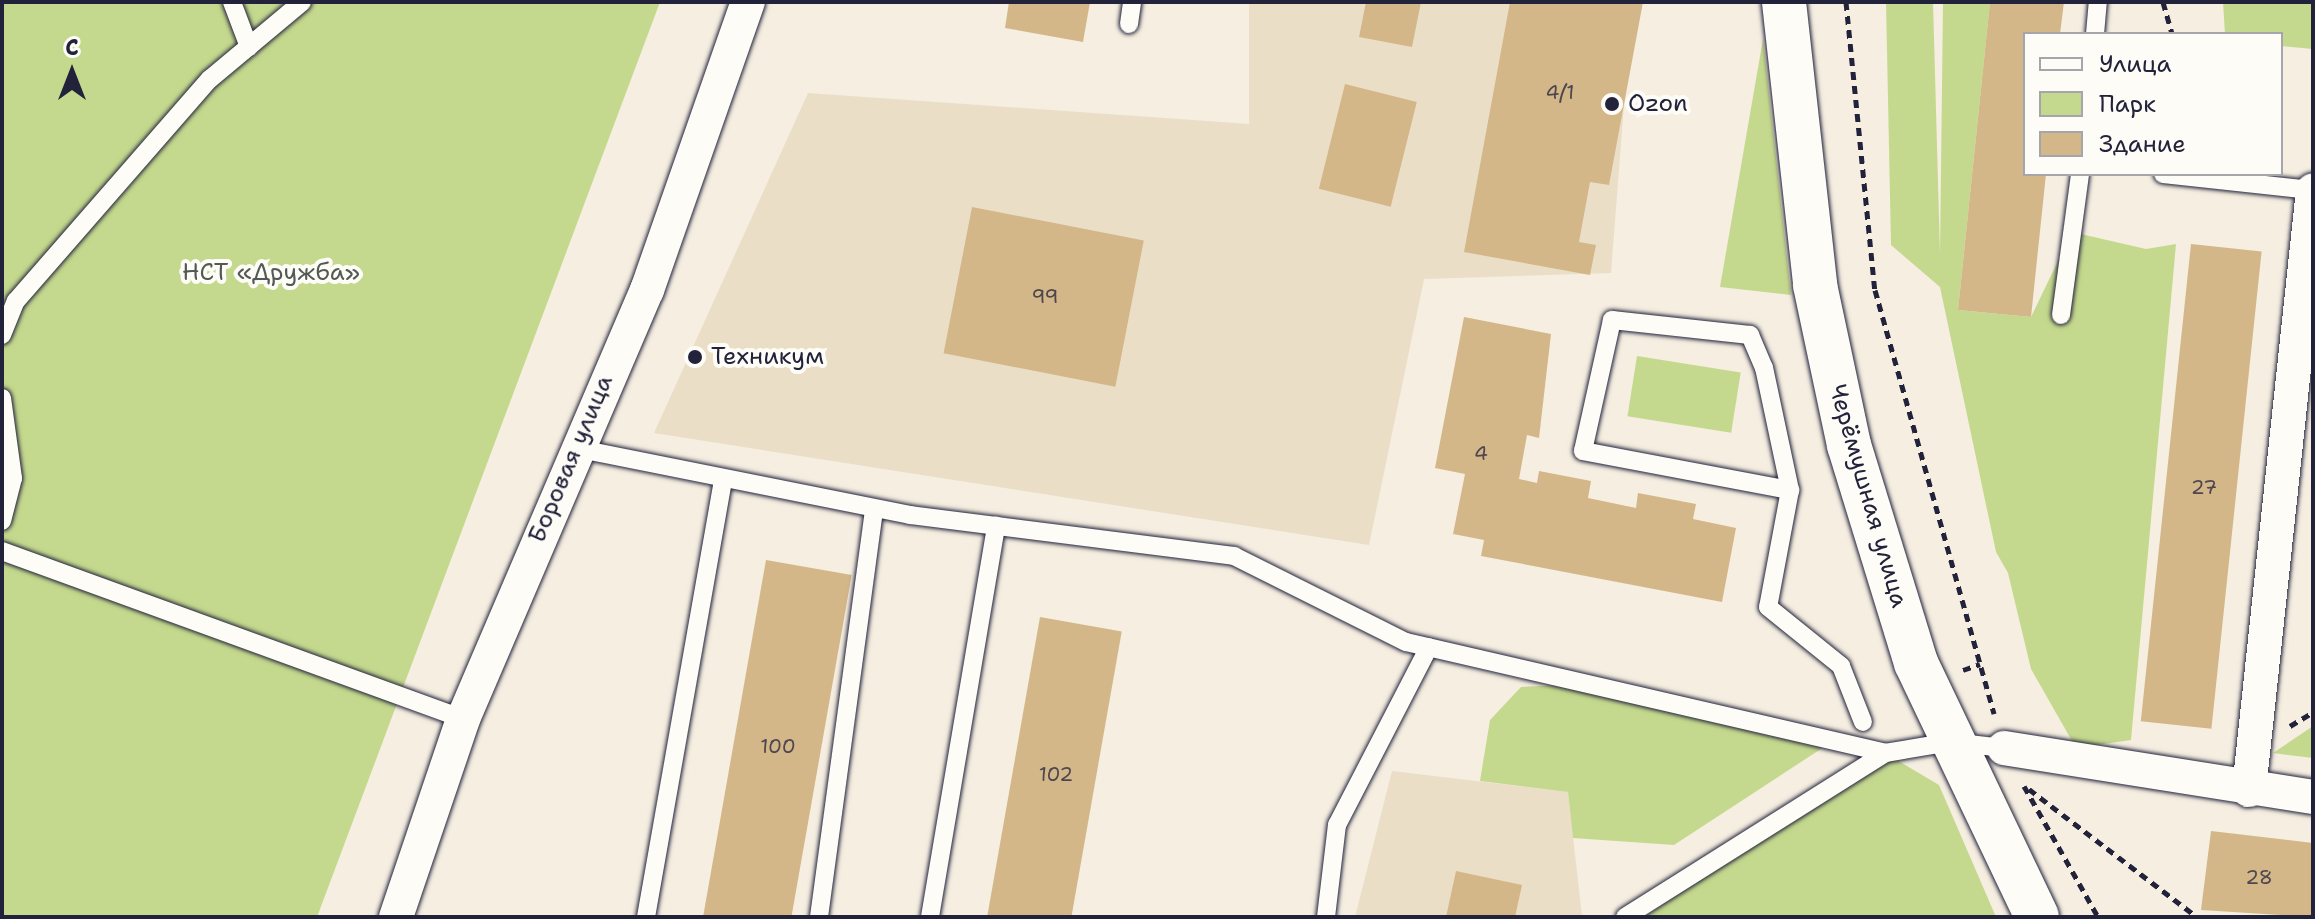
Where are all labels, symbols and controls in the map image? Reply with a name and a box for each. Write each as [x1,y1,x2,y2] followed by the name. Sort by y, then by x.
[32,32,112,112] north arrow
[2023,32,2283,176] legend
[65,33,79,62] text: С
[2099,48,2172,80] text: Улица
[1545,80,1575,104] house number: 4/1
[2099,88,2156,120] text: Парк
[1628,90,1688,118] place label: Ozon
[1603,95,1621,113] marker: Ozon
[2099,128,2186,160] text: Здание
[182,259,360,287] park label: НСТ «Дружба»
[1031,284,1059,308] house number: 99
[711,343,824,371] place label: Техникум
[686,348,704,366] marker: Техникум
[523,371,619,547] street label: Боровая улица
[1822,381,1914,611] street label: Черёмушная улица
[1474,441,1488,465] house number: 4
[2191,475,2217,499] house number: 27
[760,734,796,758] house number: 100
[1039,762,1073,786] house number: 102
[2245,865,2273,889] house number: 28

